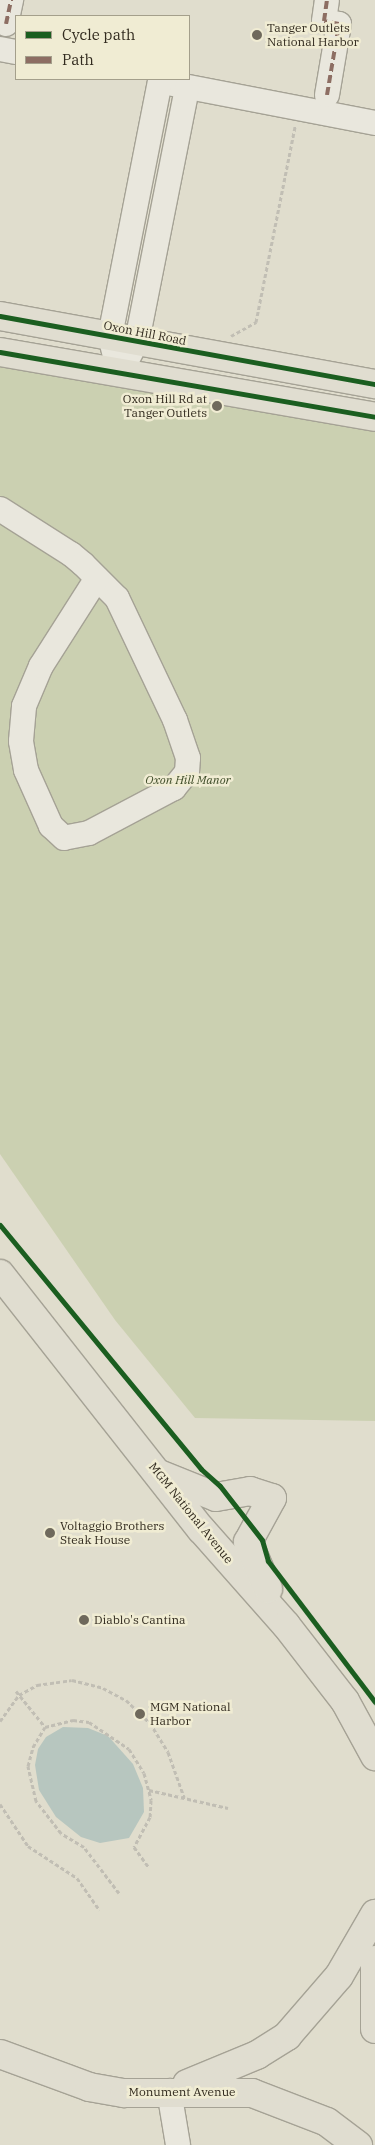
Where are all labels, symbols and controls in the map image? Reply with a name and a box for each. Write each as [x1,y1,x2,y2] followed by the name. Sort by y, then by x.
[15,15,190,80] legend
[267,21,359,49] place label: Tanger Outlets National Harbor
[62,25,135,44] text: Cycle path
[251,29,263,41] marker: Tanger Outlets National Harbor
[62,50,94,69] text: Path
[102,318,188,348] street label: Oxon Hill Road
[123,392,207,420] place label: Oxon Hill Rd at Tanger Outlets
[211,400,223,412] marker: Oxon Hill Rd at Tanger Outlets
[145,773,231,787] park label: Oxon Hill Manor
[146,1460,236,1566] street label: MGM National Avenue
[60,1519,164,1547] place label: Voltaggio Brothers Steak House
[44,1527,56,1539] marker: Voltaggio Brothers Steak House
[94,1613,186,1627] place label: Diablo's Cantina
[78,1614,90,1626] marker: Diablo's Cantina
[150,1700,231,1728] place label: MGM National Harbor
[134,1708,146,1720] marker: MGM National Harbor
[128,2085,236,2099] street label: Monument Avenue

